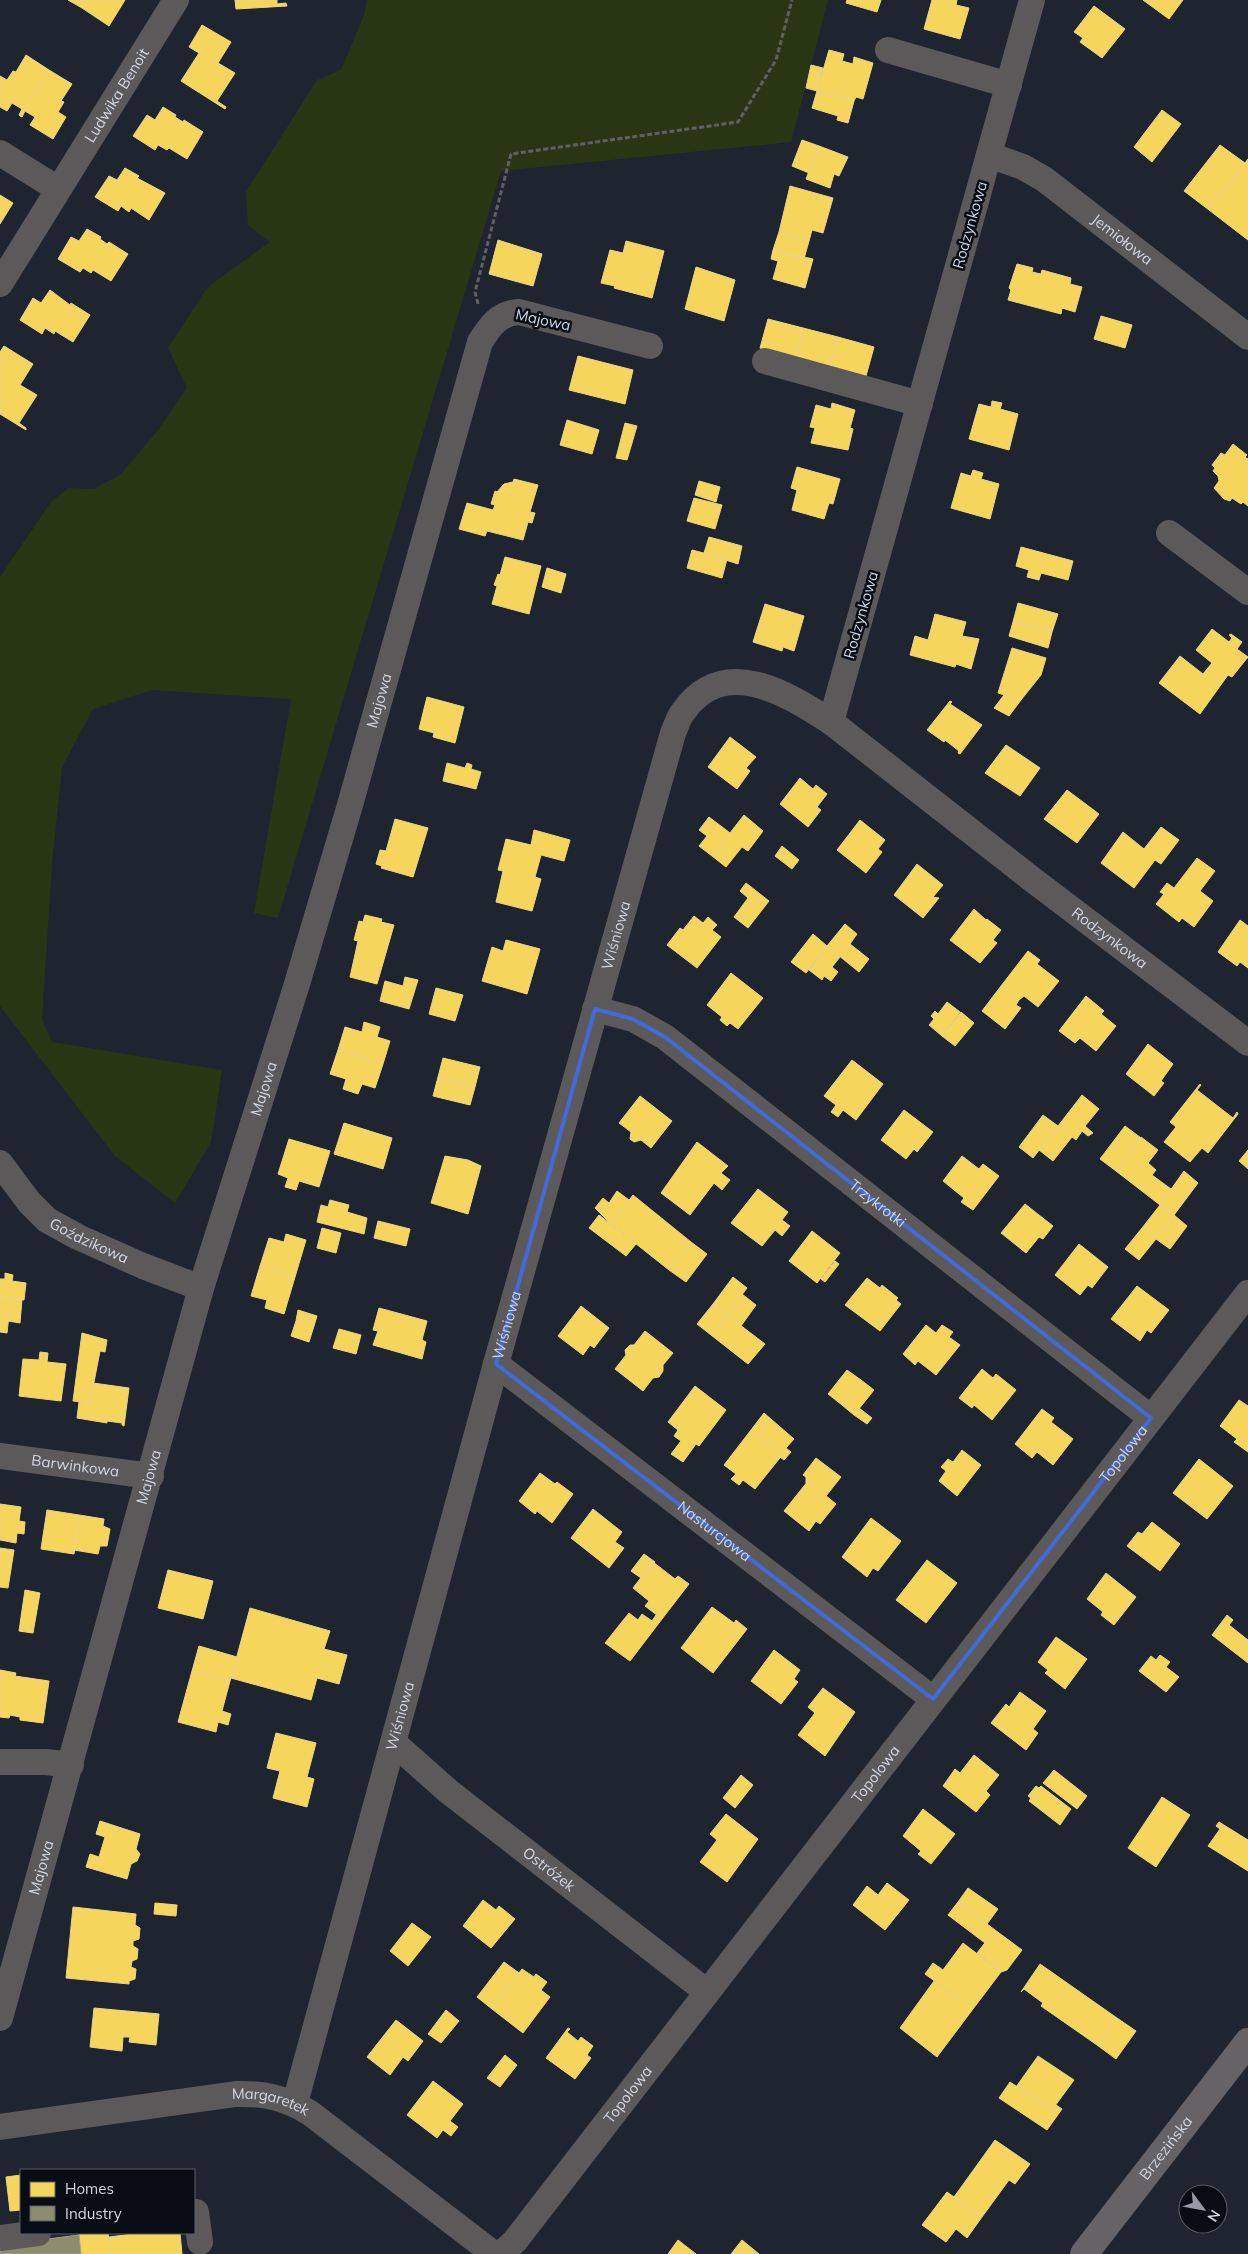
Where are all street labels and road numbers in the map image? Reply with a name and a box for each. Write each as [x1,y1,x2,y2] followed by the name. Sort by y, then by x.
[80,44,153,146] street label: Ludwika Benoit
[948,179,991,271] street label: Rodzynkowa
[1088,209,1157,269] street label: Jemiołowa
[514,304,572,335] street label: Majowa
[839,569,882,661] street label: Rodzynkowa
[362,671,396,730] street label: Majowa
[597,899,634,972] street label: Wiśniowa
[1068,903,1152,972] street label: Rodzynkowa
[246,1059,281,1118] street label: Majowa
[845,1175,910,1231] street label: Trzykrotki
[46,1213,132,1267] street label: Goździkowa
[488,1289,525,1362] street label: Wiśniowa
[1095,1421,1151,1486] street label: Topolowa
[132,1448,165,1506] street label: Majowa
[30,1450,121,1481] street label: Barwinkowa
[674,1497,755,1565] street label: Nasturcjowa
[381,1679,418,1752] street label: Wiśniowa
[847,1741,904,1807] street label: Topolowa
[24,1838,58,1897] street label: Majowa
[519,1843,580,1895] street label: Ostróżek
[599,2062,656,2127] street label: Topolowa
[232,2084,313,2120] street label: Margaretek
[1135,2112,1196,2183] street label: Brzezińska

